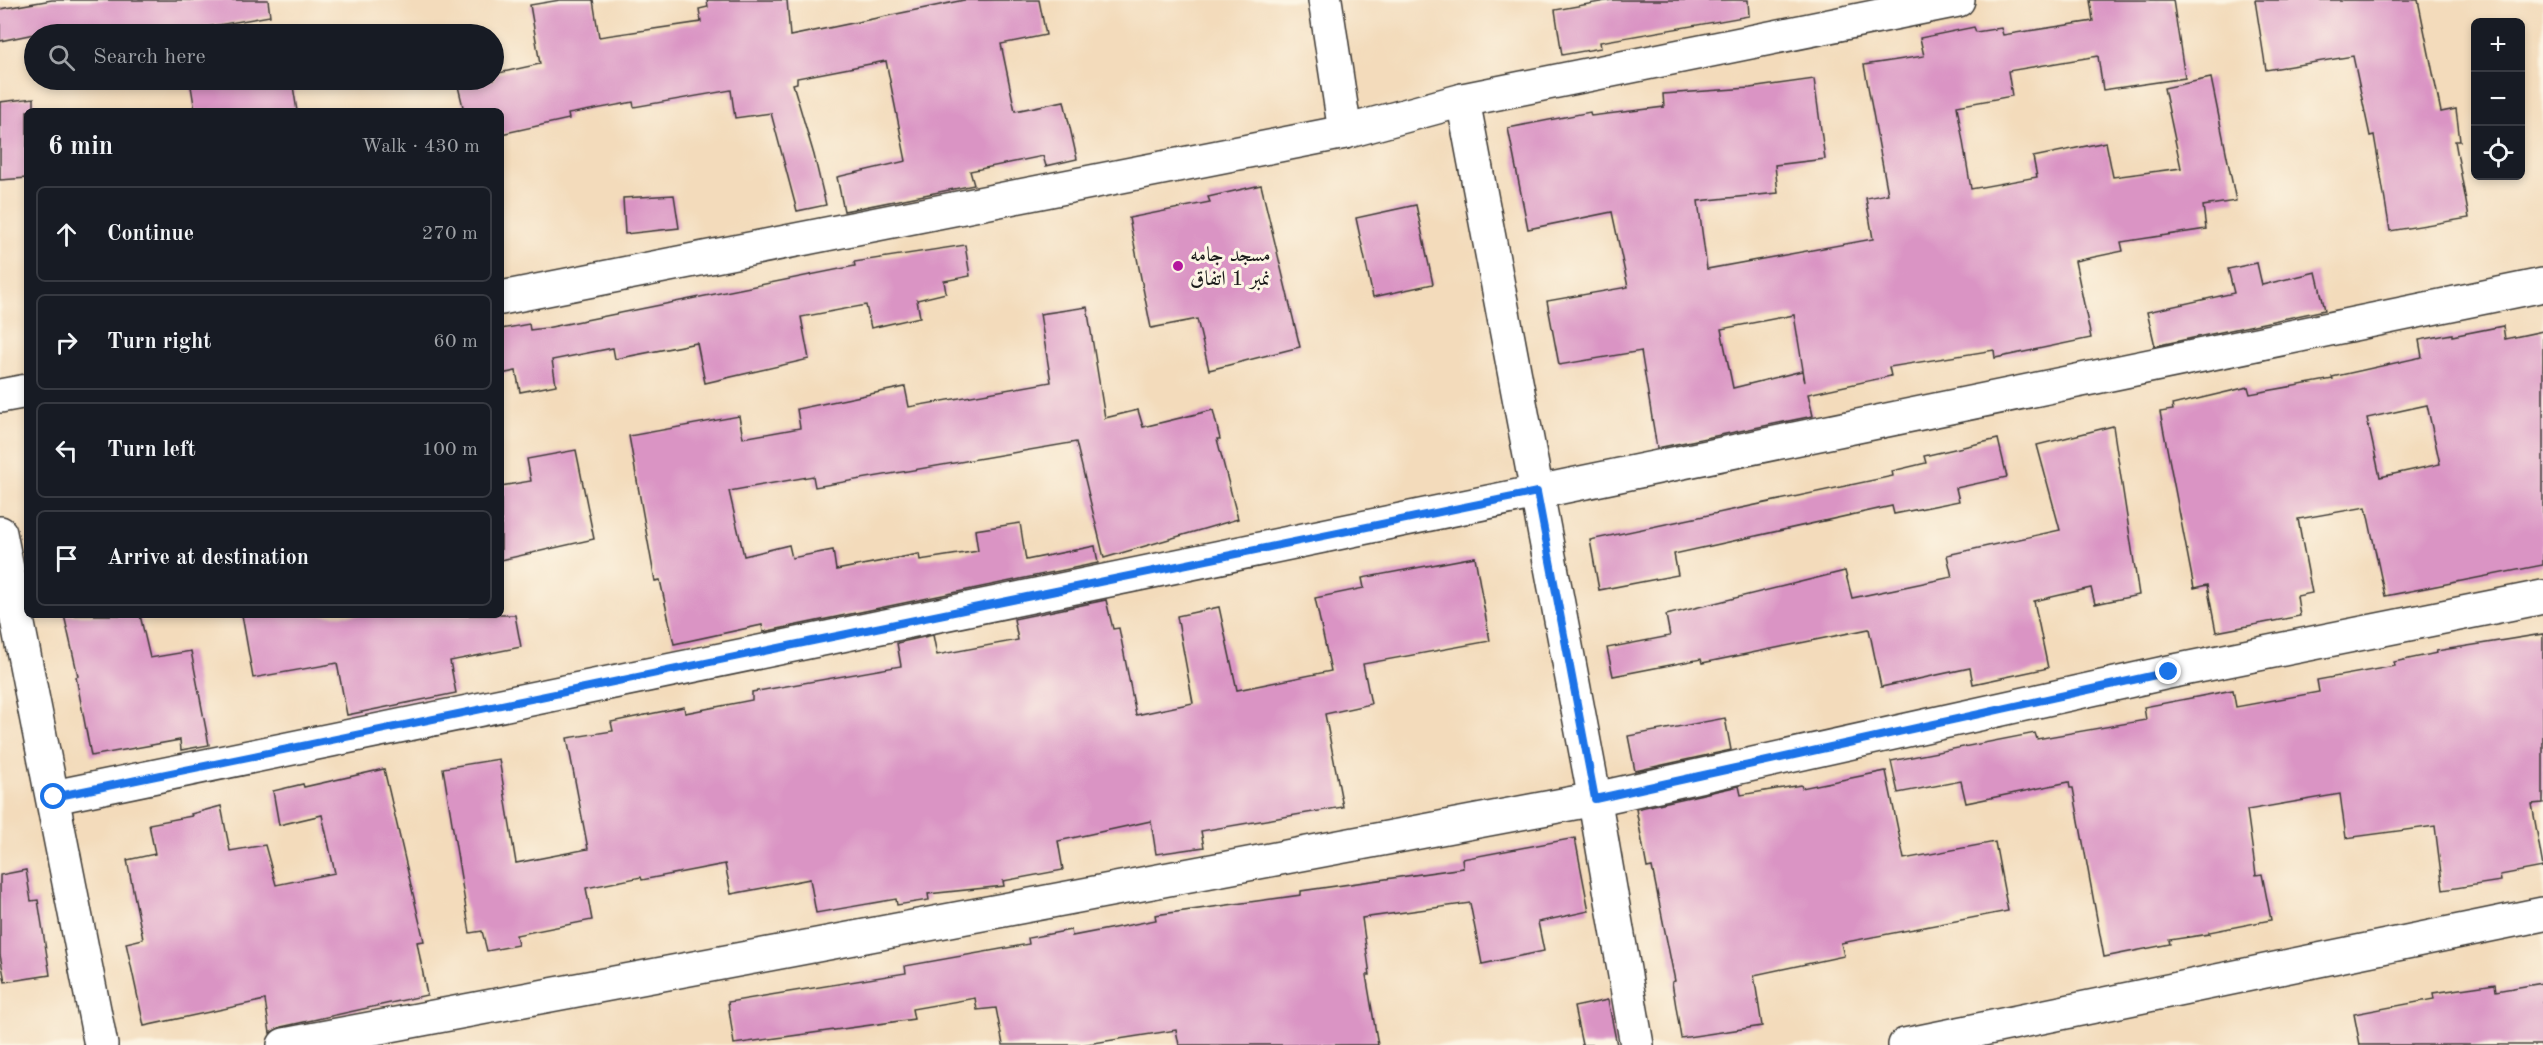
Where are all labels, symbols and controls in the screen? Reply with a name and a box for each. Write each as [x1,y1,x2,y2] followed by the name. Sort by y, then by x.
[2471,18,2525,180] map controls
[2471,18,2525,72] button: +
[24,24,504,90] search box
[45,41,78,74] icon: search
[93,46,206,68] text: Search here
[2471,72,2525,126] button: −
[2471,126,2525,180] button: locate
[48,134,113,160] text: 6 min
[361,137,480,157] text: Walk · 430 m
[50,218,83,251] icon: ahead
[107,223,194,245] text: Continue
[422,224,478,244] text: 270 m
[1190,245,1271,291] place label: مسجد جامه نمبر 1 اتفاق
[1171,259,1185,273] marker: مسجد جامه نمبر 1 اتفاق
[50,326,83,359] icon: right
[107,331,211,353] text: Turn right
[433,332,478,352] text: 60 m
[50,434,83,467] icon: left
[107,439,196,461] text: Turn left
[422,440,478,460] text: 100 m
[50,542,83,575] icon: arrive
[107,547,309,569] text: Arrive at destination
[2155,658,2181,684] route end
[40,783,66,809] route start

